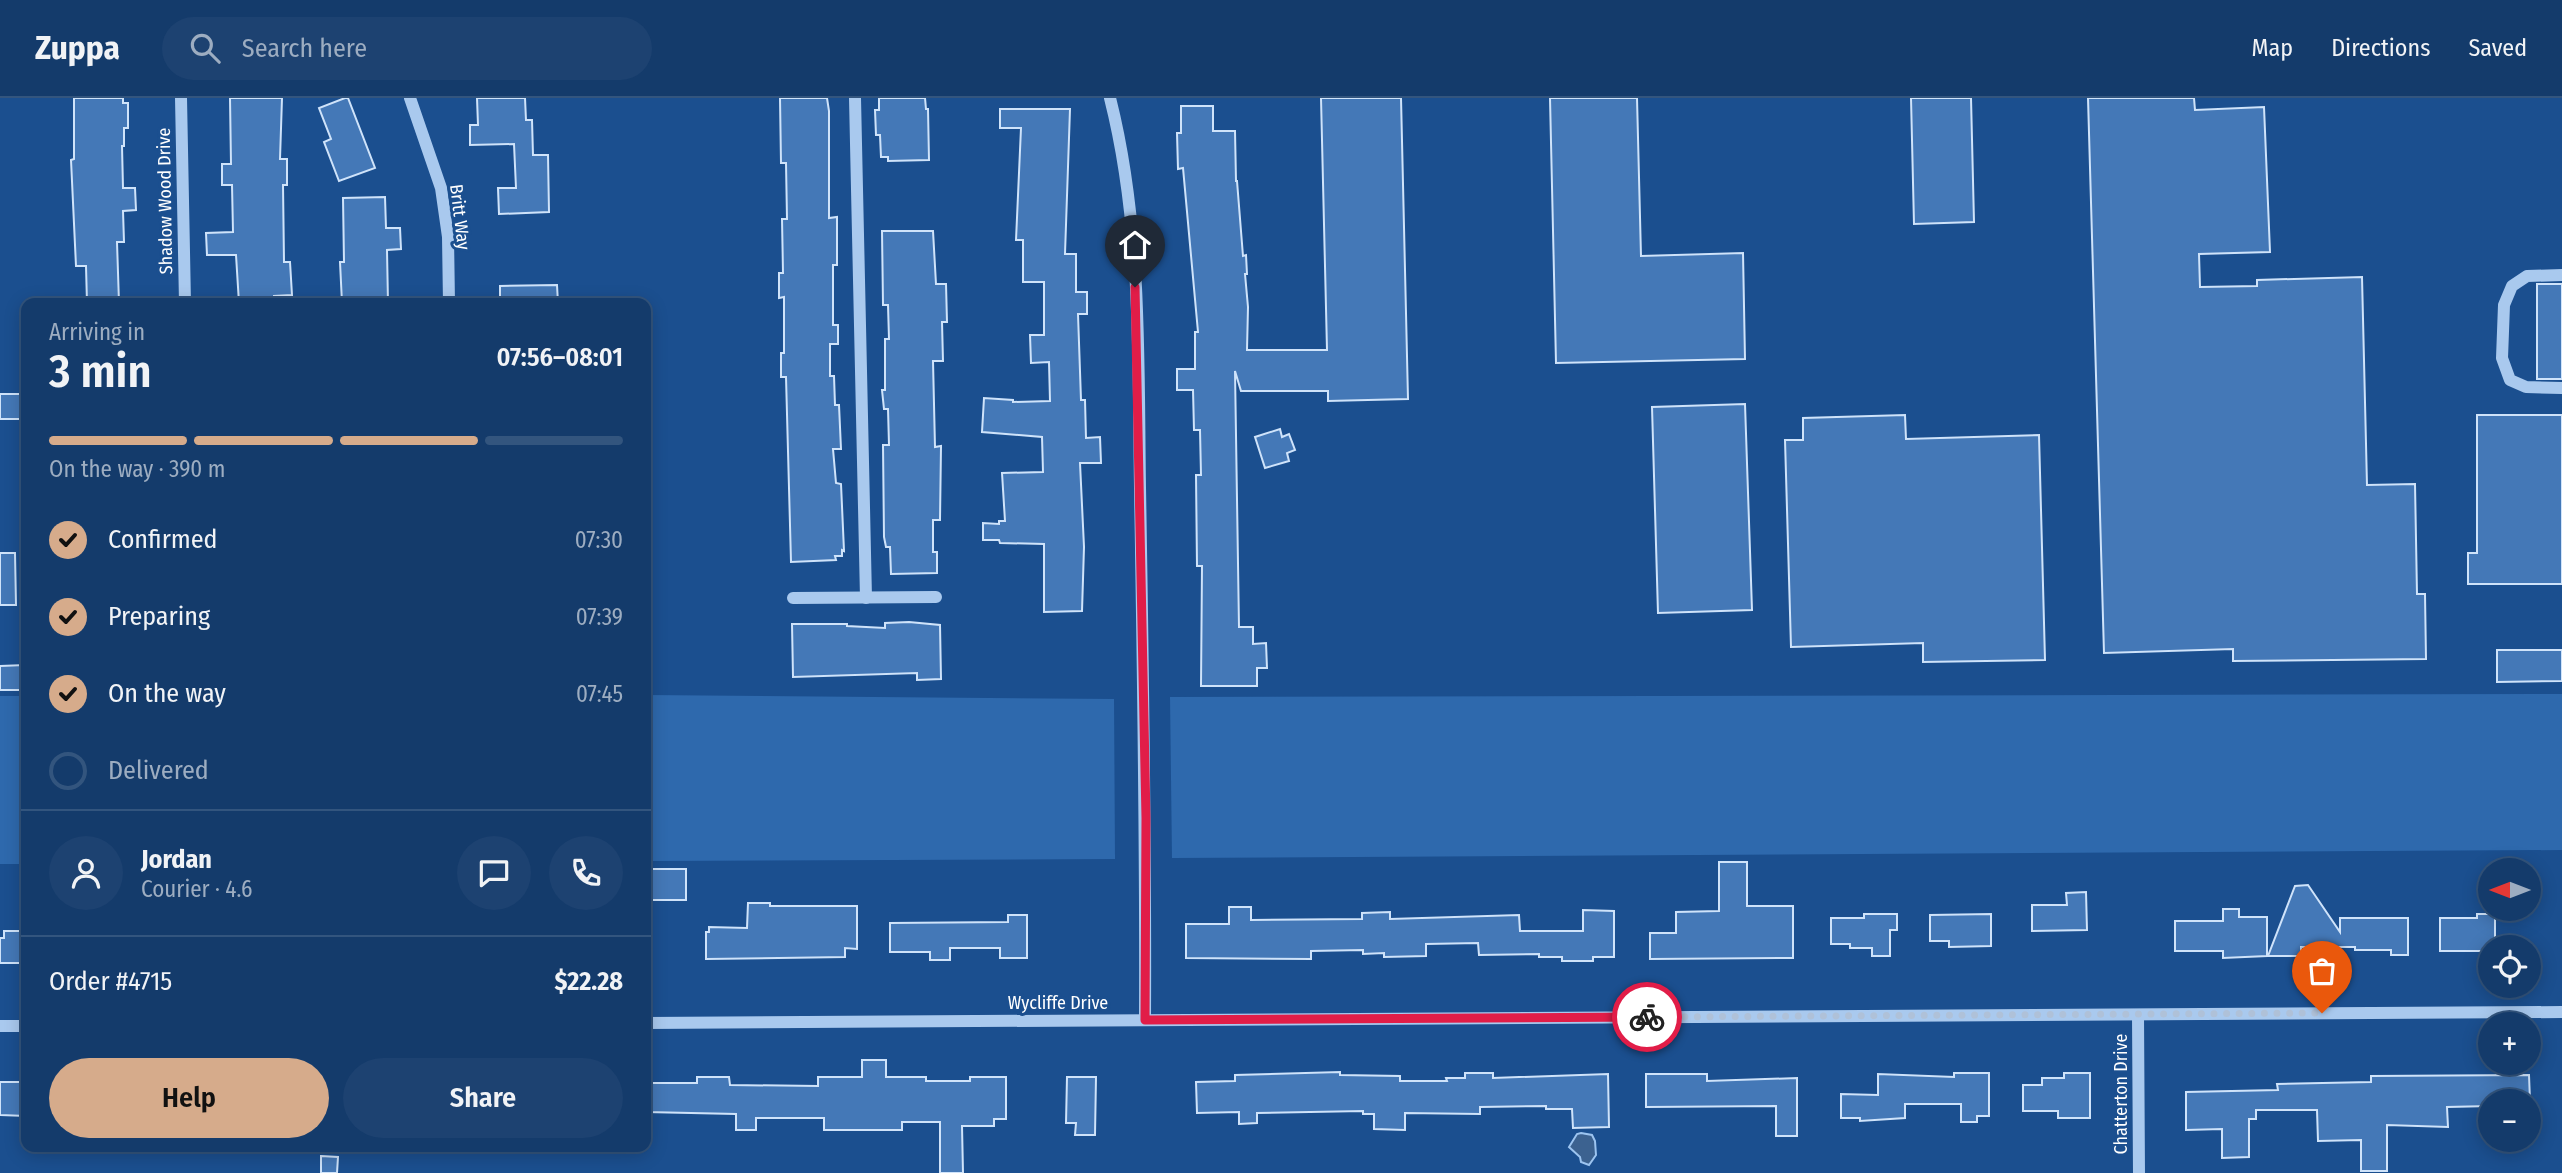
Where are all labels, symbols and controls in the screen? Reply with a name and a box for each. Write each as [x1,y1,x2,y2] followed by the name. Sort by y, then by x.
[162,17,652,80] search box
[35,28,120,68] text: Zuppa
[186,29,224,67] icon: search
[242,33,367,64] text: Search here
[2252,34,2293,62] text: Map
[2331,34,2430,62] text: Directions
[2468,34,2527,62] text: Saved
[153,127,177,274] street label: Shadow Wood Drive
[445,183,475,251] street label: Britt Way
[1105,215,1165,287] pin
[1116,226,1154,264] icon: home
[49,318,145,346] text: Arriving in
[496,342,623,373] text: 07:56–08:01
[49,344,152,399] text: 3 min
[49,455,225,483] text: On the way · 390 m
[49,521,87,559] icon: check
[108,524,218,555] text: Confirmed
[575,526,623,554] text: 07:30
[49,598,87,636] icon: check
[108,601,210,632] text: Preparing
[576,603,623,631] text: 07:39
[49,675,87,713] icon: check
[108,678,226,709] text: On the way
[576,680,623,708] text: 07:45
[108,755,209,786] text: Delivered
[49,836,123,910] button: person
[457,836,531,910] button: chat
[549,836,623,910] button: phone
[141,844,212,875] text: Jordan
[2478,858,2541,920] north arrow
[2478,858,2541,1152] map controls
[141,875,252,903] text: Courier · 4.6
[2478,935,2541,998] button: locate
[2292,941,2352,1013] pin
[2303,952,2341,990] icon: bag
[49,966,172,997] text: Order #4715
[555,966,623,997] text: $22.28
[1612,982,1682,1052] courier
[1008,992,1108,1014] street label: Wycliffe Drive
[1628,998,1666,1036] icon: bike
[2478,1012,2541,1075] button: +
[2110,1033,2132,1154] street label: Chatterton Drive
[49,1058,329,1138] button: Help
[343,1058,623,1138] button: Share
[2478,1089,2541,1152] button: −

